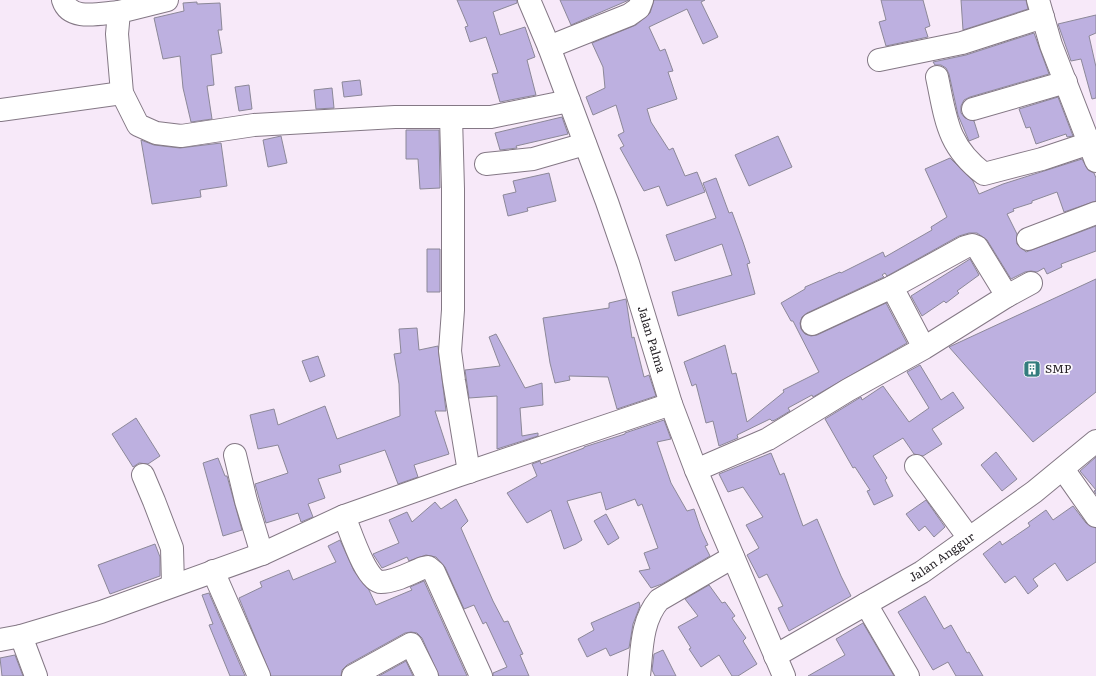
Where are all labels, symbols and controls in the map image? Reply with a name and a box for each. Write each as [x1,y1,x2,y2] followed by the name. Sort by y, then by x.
[634,303,671,375] street label: Jalan Palma
[1022,359,1042,379] building icon: SMP
[1045,359,1071,377] place label: SMP
[905,527,978,586] street label: Jalan Anggur

